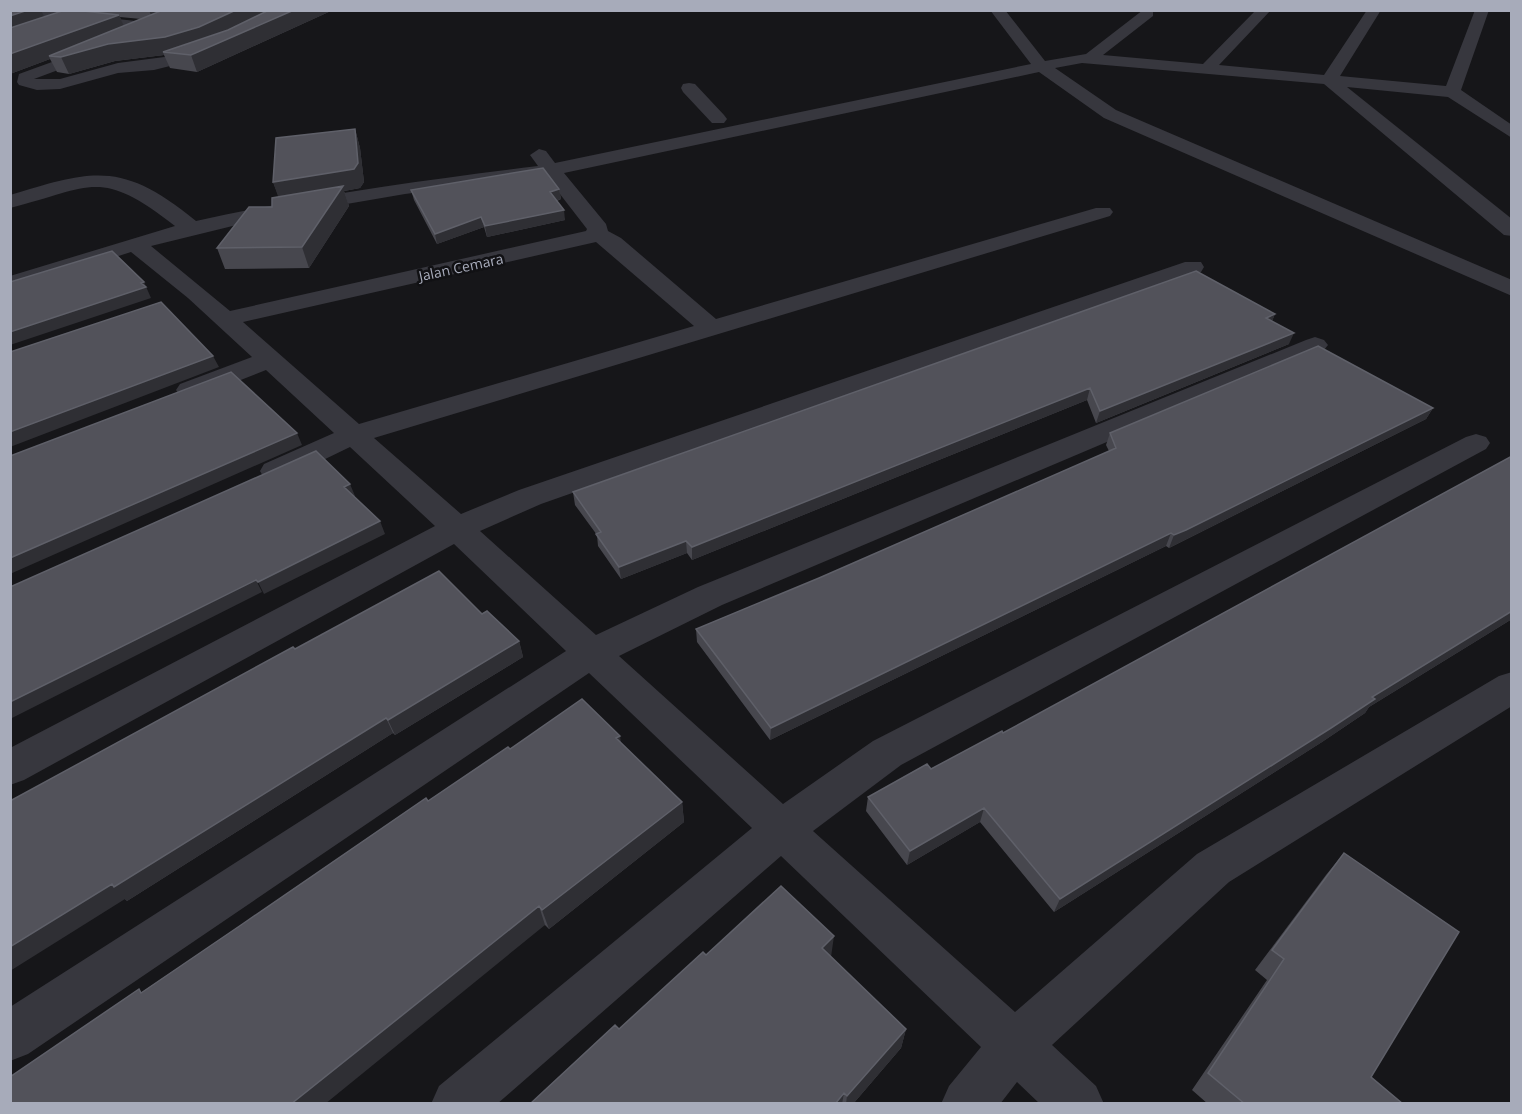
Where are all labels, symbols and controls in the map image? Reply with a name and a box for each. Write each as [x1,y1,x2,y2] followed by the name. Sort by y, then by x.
[415,249,505,286] street label: Jalan Cemara

